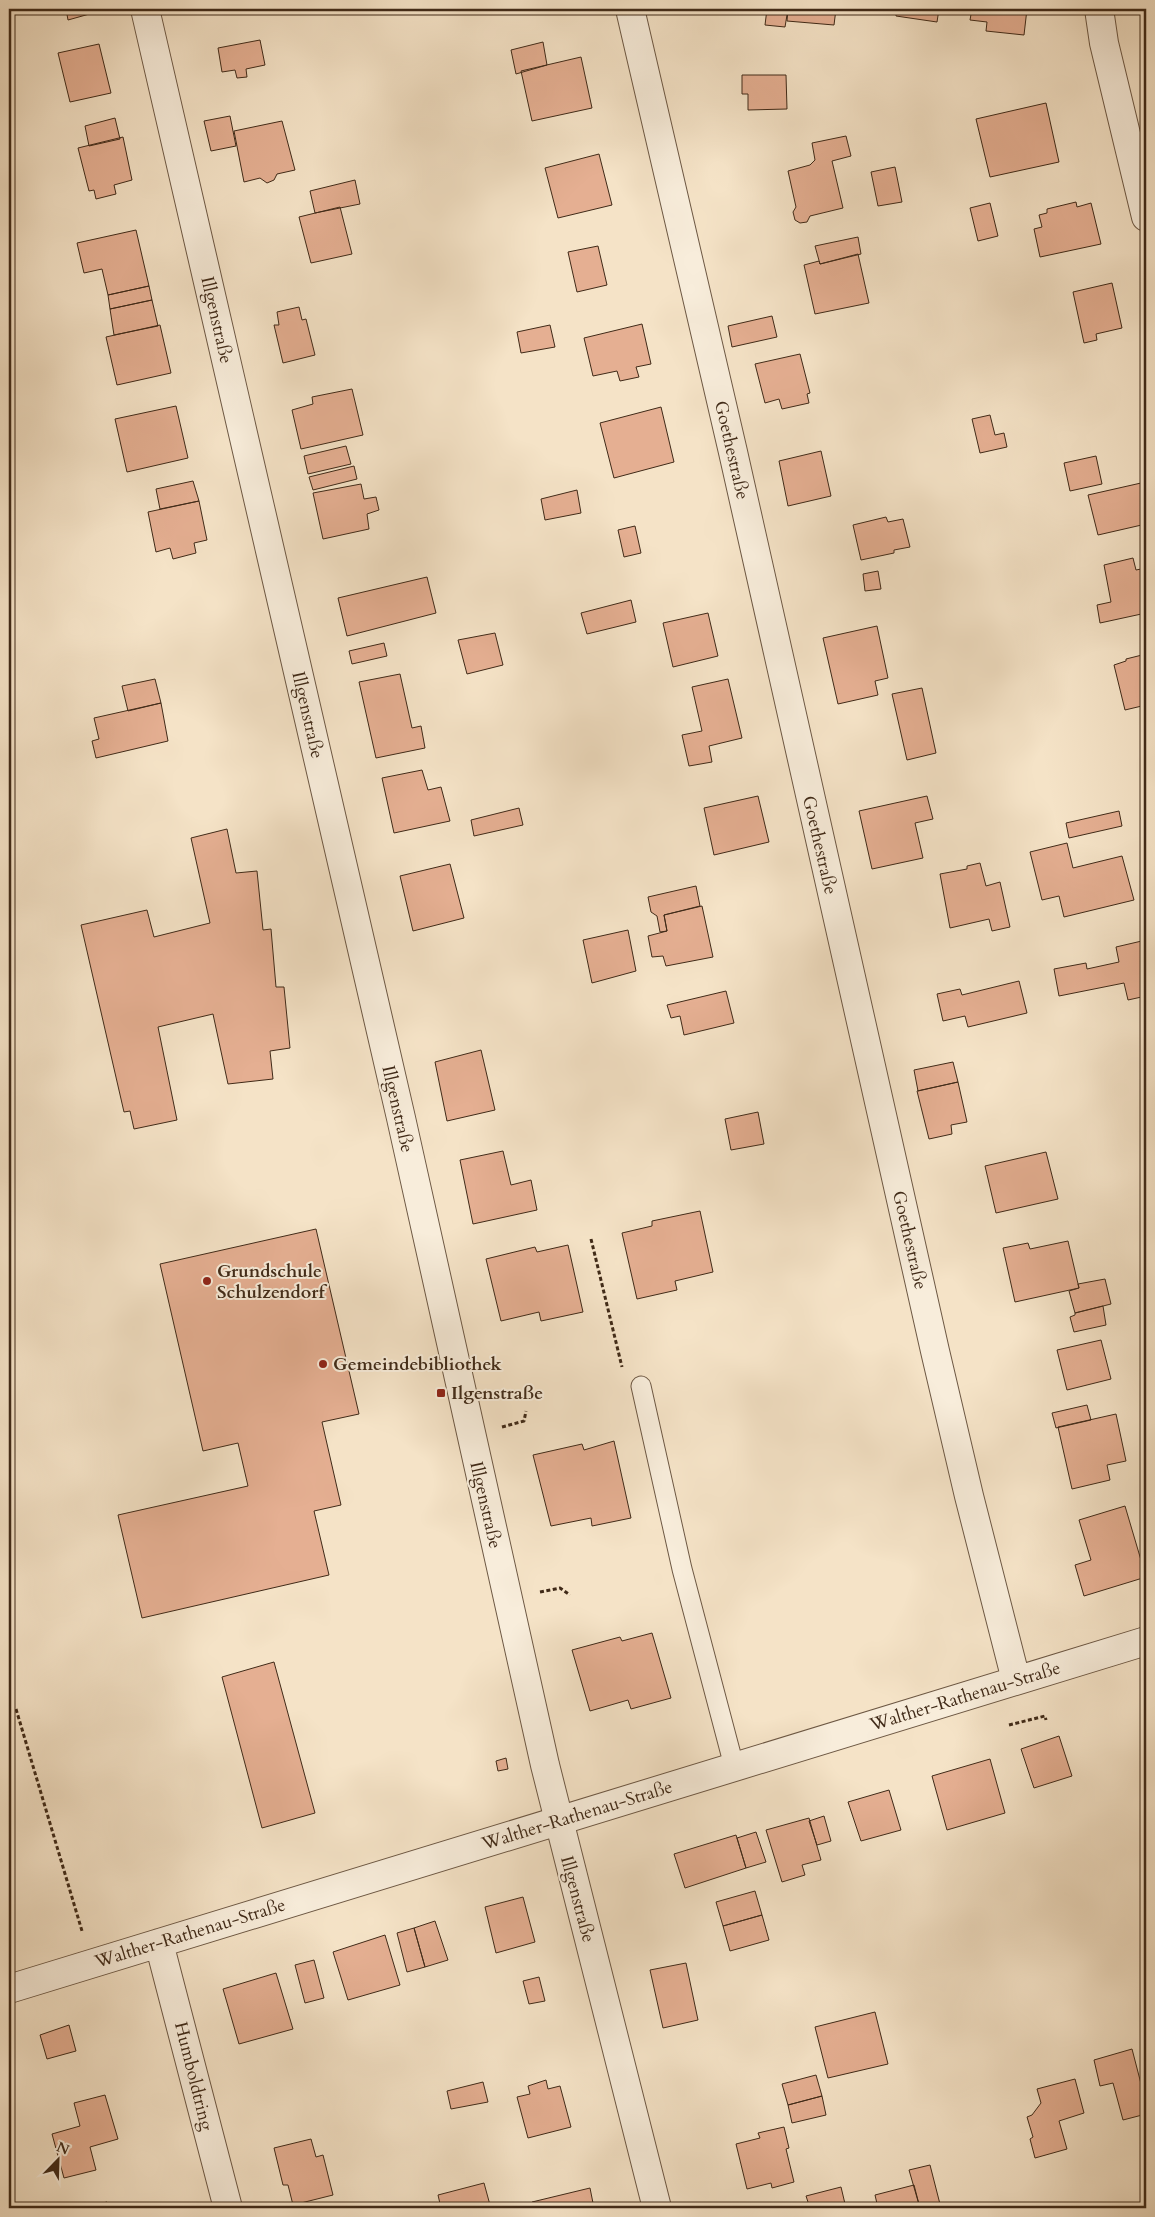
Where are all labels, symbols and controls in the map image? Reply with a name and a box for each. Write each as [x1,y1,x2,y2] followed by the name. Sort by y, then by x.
[194,274,239,366] street label: Illgenstraße
[708,398,755,502] street label: Goethestraße
[285,669,330,761] street label: Illgenstraße
[796,793,843,897] street label: Goethestraße
[375,1063,420,1155] street label: Illgenstraße
[886,1188,933,1292] street label: Goethestraße
[217,1259,327,1305] place label: Grundschule Schulzendorf
[201,1275,213,1287] marker: Grundschule Schulzendorf
[333,1352,502,1377] place label: Gemeindebibliothek
[317,1358,329,1370] marker: Gemeindebibliothek
[451,1381,543,1406] place label: Ilgenstraße
[435,1387,447,1399] marker: Ilgenstraße
[463,1459,508,1551] street label: Illgenstraße
[866,1656,1064,1738] street label: Walther-Rathenau-Straße
[478,1775,676,1857] street label: Walther-Rathenau-Straße
[554,1853,601,1945] street label: Illgenstraße
[91,1893,289,1975] street label: Walther-Rathenau-Straße
[168,2019,219,2134] street label: Humboldtring
[32,2134,82,2184] north arrow
[54,2137,72,2160] text: N

